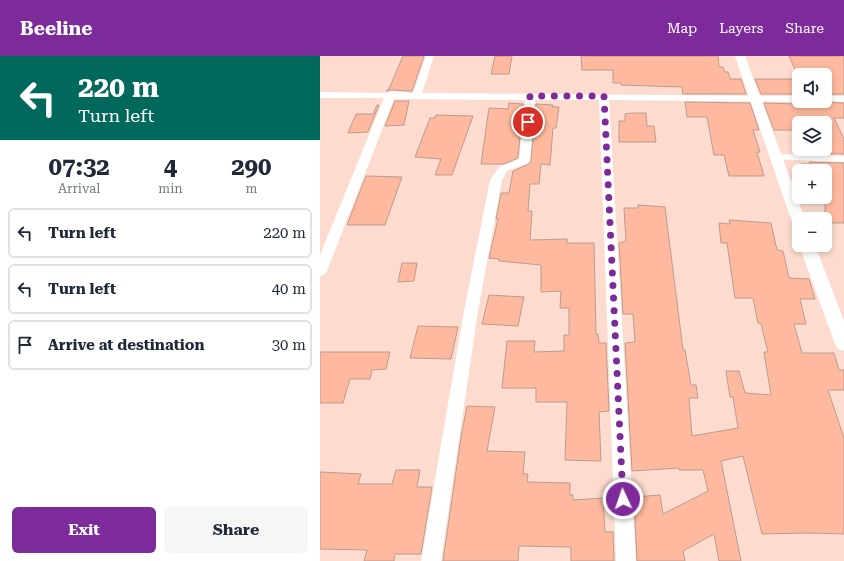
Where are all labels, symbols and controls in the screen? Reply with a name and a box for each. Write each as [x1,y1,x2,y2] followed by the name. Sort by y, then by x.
[20,17,93,40] text: Beeline
[667,20,697,36] text: Map
[719,20,763,36] text: Layers
[785,20,824,36] text: Share
[792,68,832,252] map controls
[792,68,832,108] button: sound
[78,71,159,104] text: 220 m
[12,72,64,124] icon: left
[78,105,154,126] text: Turn left
[511,105,545,139] pin
[517,111,539,133] icon: arrive
[792,116,832,156] button: layers
[49,153,110,181] text: 07:32
[164,153,177,181] text: 4
[231,153,272,181] text: 290
[792,164,832,204] button: +
[58,181,100,196] text: Arrival
[158,181,183,196] text: min
[245,181,257,196] text: m
[792,212,832,252] button: −
[14,222,36,244] icon: left
[48,224,116,242] text: Turn left
[263,224,306,242] text: 220 m
[14,278,36,300] icon: left
[48,280,116,298] text: Turn left
[272,280,306,298] text: 40 m
[14,334,36,356] icon: arrive
[48,336,204,354] text: Arrive at destination
[272,336,306,354] text: 30 m
[602,478,644,520] position arrow
[12,507,156,553] button: Exit
[164,507,308,553] button: Share

